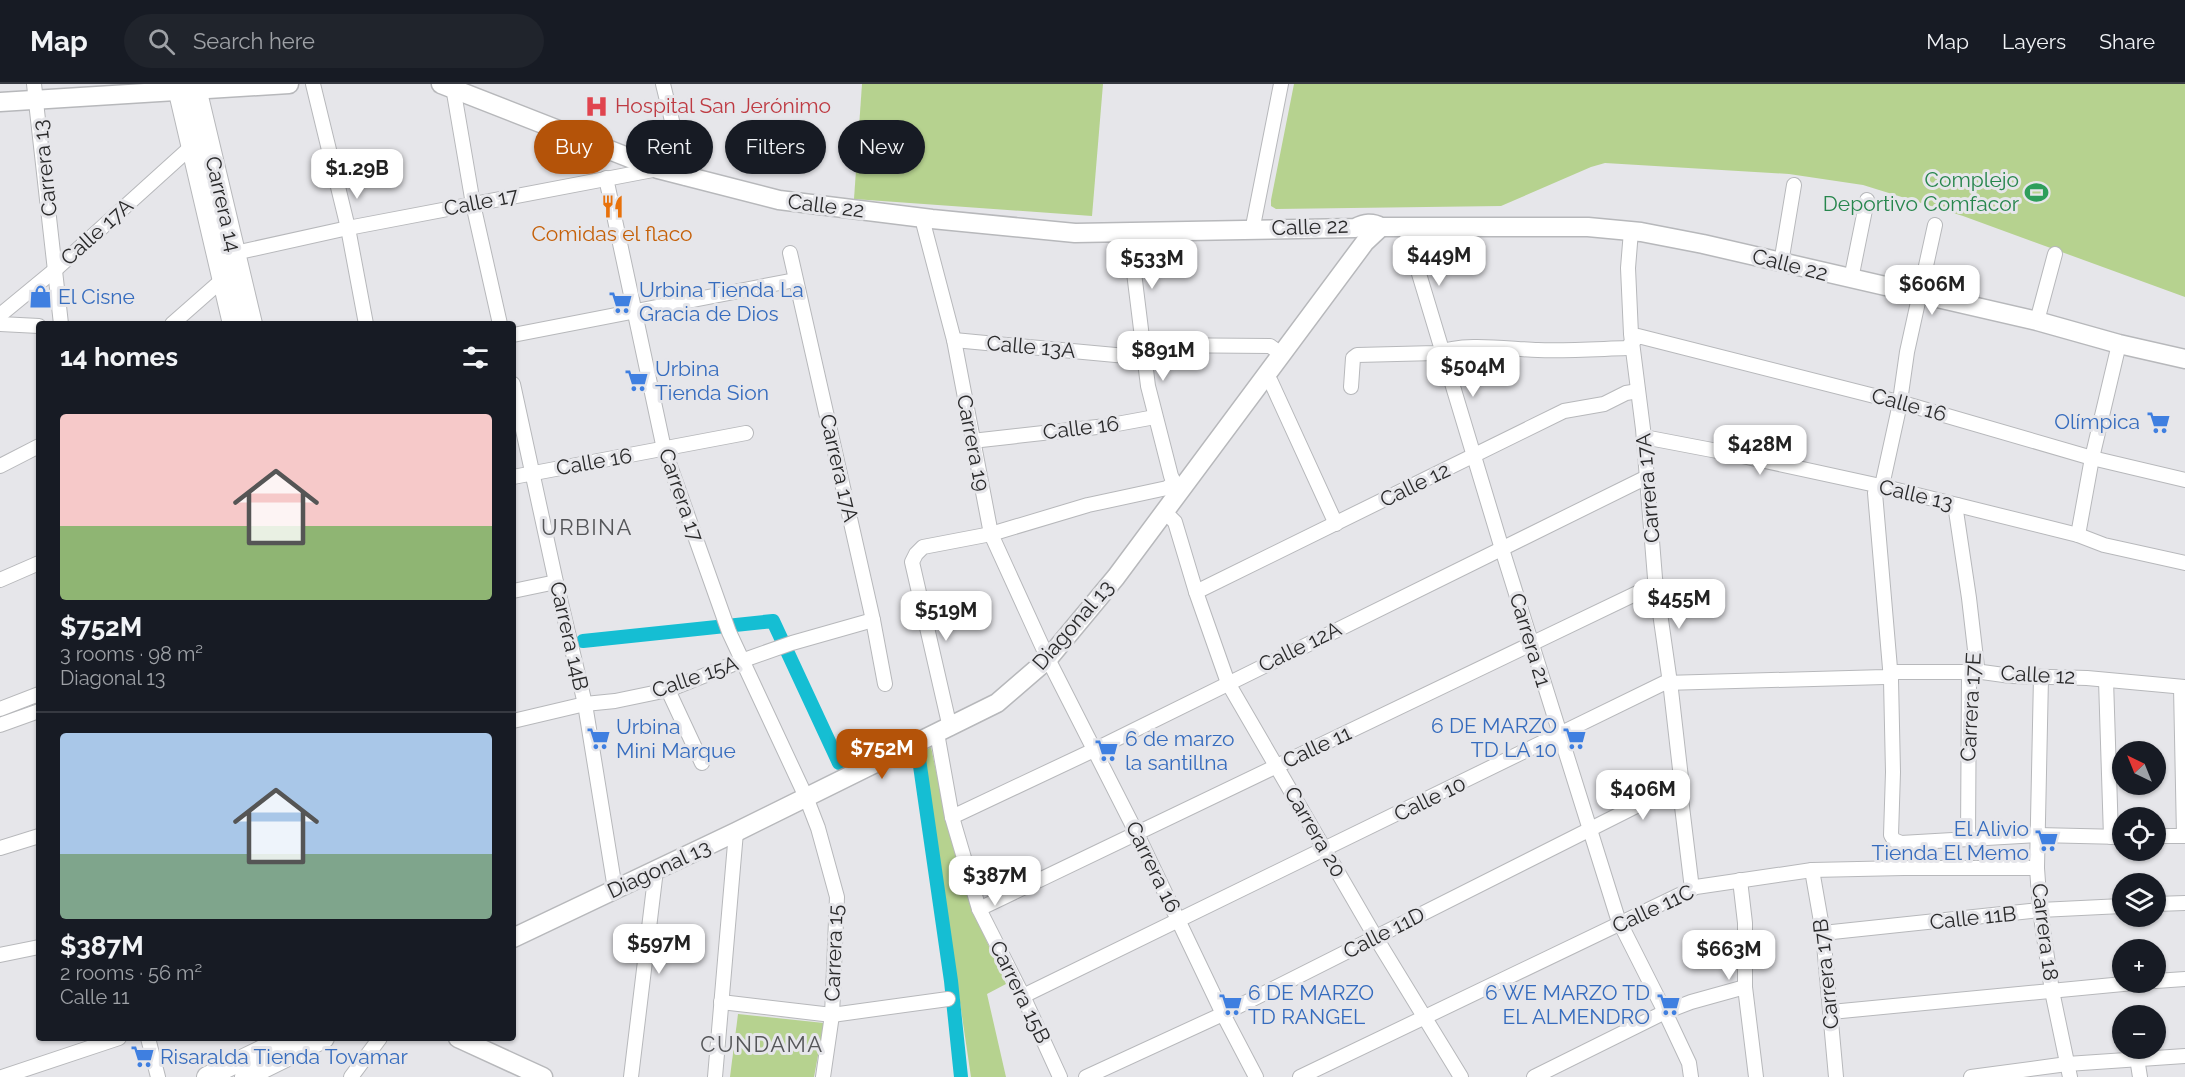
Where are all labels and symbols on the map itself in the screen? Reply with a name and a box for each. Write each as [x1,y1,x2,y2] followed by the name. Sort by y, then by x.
[584,93,610,119] hospital icon: Hospital San Jerónimo
[615,93,831,118] place label: Hospital San Jerónimo
[27,119,62,218] street label: Carrera 13
[308,149,406,200] pin: $1.29B
[200,154,247,254] street label: Carrera 14
[1823,167,2020,216] place label: Complejo Deportivo Comfacor
[2024,179,2050,205] sports icon: Complejo Deportivo Comfacor
[442,182,521,221] street label: Calle 17
[786,188,866,223] street label: Calle 22
[55,193,138,270] street label: Calle 17A
[599,193,625,219] restaurant icon: Comidas el flaco
[1271,213,1349,240] street label: Calle 22
[531,221,693,246] place label: Comidas el flaco
[1397,236,1481,287] pin: $449M
[1110,239,1194,290] pin: $533M
[1750,243,1830,286] street label: Calle 22
[1890,265,1974,316] pin: $606M
[639,277,804,326] place label: Urbina Tienda La Gracia de Dios
[27,284,53,310] shop icon: El Cisne
[58,284,135,309] place label: El Cisne
[608,289,634,315] supermarket icon: Urbina Tienda La Gracia de Dios
[985,330,1077,363] street label: Calle 13A
[1121,331,1205,382] pin: $891M
[1431,347,1515,398] pin: $504M
[655,356,769,405] place label: Urbina Tienda Sion
[624,368,650,394] supermarket icon: Urbina Tienda Sion
[1869,383,1949,427] street label: Calle 16
[952,392,995,493] street label: Carrera 19
[2054,409,2140,434] place label: Olímpica
[2145,409,2171,435] supermarket icon: Olímpica
[1041,410,1120,445] street label: Calle 16
[815,411,864,524] street label: Carrera 17A
[1718,425,1802,476] pin: $428M
[1630,432,1665,544] street label: Carrera 17A
[554,443,634,480] street label: Calle 16
[654,445,709,545] street label: Carrera 17
[1376,457,1454,512] street label: Calle 12
[1877,474,1956,515] street label: Calle 13
[541,514,633,540] district label: URBINA
[1027,575,1118,675] street label: Diagonal 13
[545,579,594,693] street label: Carrera 14B
[1637,579,1721,630] pin: $455M
[1504,590,1557,690] street label: Carrera 21
[904,591,988,642] pin: $519M
[1254,616,1345,677] street label: Calle 12A
[648,650,741,703] street label: Calle 15A
[1955,652,1986,762] street label: Carrera 17E
[2000,660,2076,689] street label: Calle 12
[1431,713,1557,762] place label: 6 DE MARZO TD LA 10
[616,714,736,763] place label: Urbina Mini Marque
[1278,720,1355,773] street label: Calle 11
[1562,725,1588,751] supermarket icon: 6 DE MARZO TD LA 10
[585,726,611,752] supermarket icon: Urbina Mini Marque
[1125,726,1234,775] place label: 6 de marzo la santillna
[840,729,924,780] pin: $752M
[1094,738,1120,764] supermarket icon: 6 de marzo la santillna
[2112,741,2166,795] north arrow
[1390,770,1470,827] street label: Calle 10
[1601,770,1685,821] pin: $406M
[1279,782,1351,882] street label: Carrera 20
[1872,816,2029,865] place label: El Alivio Tienda El Memo
[1121,817,1186,916] street label: Carrera 16
[2034,828,2060,854] supermarket icon: El Alivio Tienda El Memo
[603,834,714,903] street label: Diagonal 13
[953,856,1037,907] pin: $387M
[1608,879,1698,938] street label: Calle 11C
[2027,882,2064,982] street label: Carrera 18
[1339,901,1429,964] street label: Calle 11D
[1928,901,2017,934] street label: Calle 11B
[819,904,848,1002] street label: Carrera 15
[1807,918,1844,1030] street label: Carrera 17B
[617,924,701,975] pin: $597M
[1687,930,1771,981] pin: $663M
[985,936,1056,1047] street label: Carrera 15B
[1248,980,1374,1029] place label: 6 DE MARZO TD RANGEL
[1485,980,1650,1029] place label: 6 WE MARZO TD EL ALMENDRO
[1217,992,1243,1018] supermarket icon: 6 DE MARZO TD RANGEL
[1655,992,1681,1018] supermarket icon: 6 WE MARZO TD EL ALMENDRO
[700,1031,824,1057] district label: CUNDAMA
[129,1044,155,1070] supermarket icon: Risaralda Tienda Tovamar
[160,1044,408,1069] place label: Risaralda Tienda Tovamar

